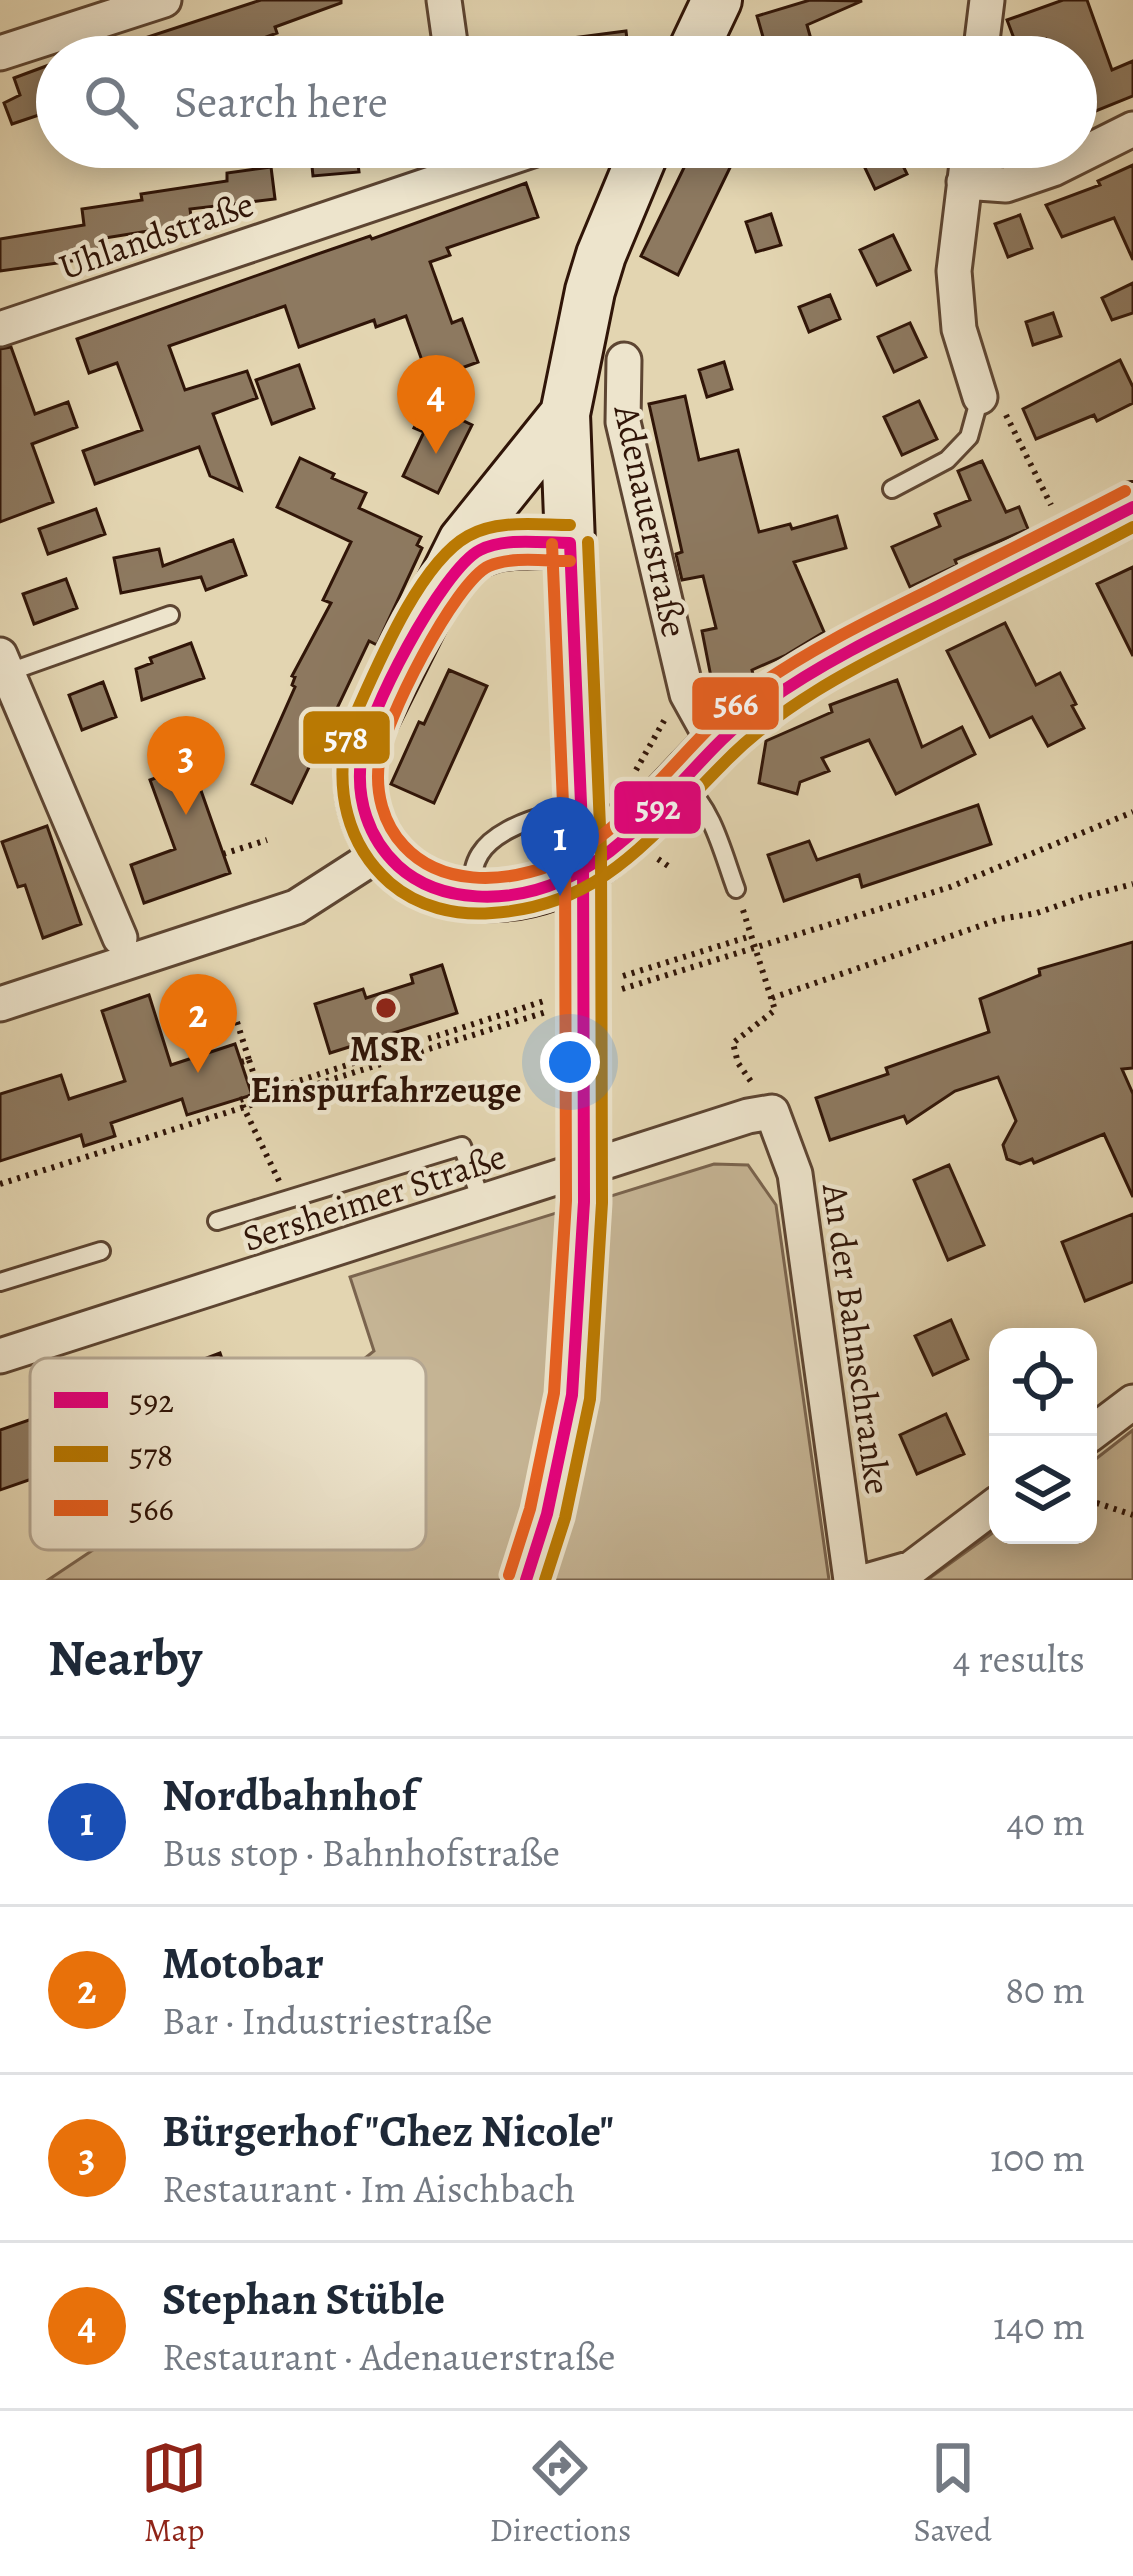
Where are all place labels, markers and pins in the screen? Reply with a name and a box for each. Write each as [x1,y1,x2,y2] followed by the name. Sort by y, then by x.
[397,355,475,454] pin: 4
[147,716,225,815] pin: 3
[521,797,599,896] pin: 1
[159,974,237,1073] pin: 2
[373,995,399,1021] marker: MSR Einspurfahrzeuge
[250,1024,522,1114] place label: MSR Einspurfahrzeuge

